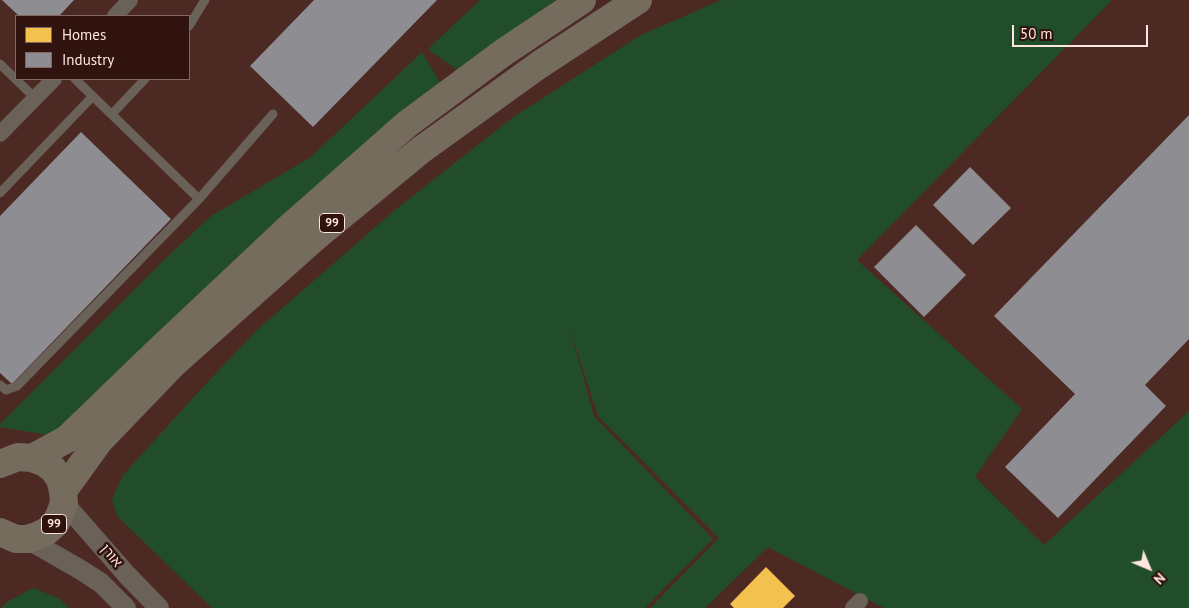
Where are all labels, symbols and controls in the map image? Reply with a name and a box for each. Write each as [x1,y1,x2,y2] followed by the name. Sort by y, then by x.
[15,15,190,80] legend
[1014,15,1150,47] scale bar
[1020,24,1053,43] text: 50 m
[62,25,106,44] text: Homes
[62,50,114,69] text: Industry
[320,214,344,232] road number: 99
[42,514,66,534] road number: 99
[97,541,125,571] street label: אורן
[1124,543,1174,593] north arrow
[1150,569,1169,588] text: N

